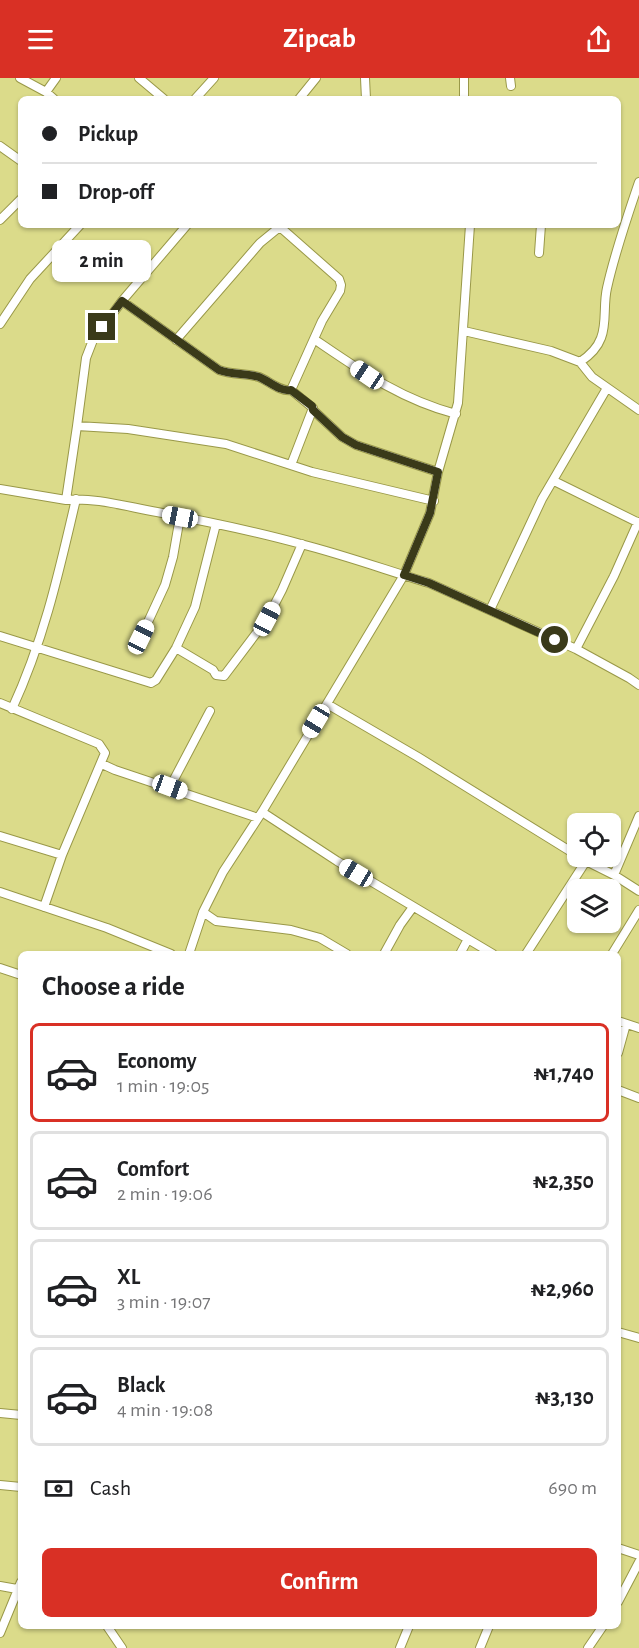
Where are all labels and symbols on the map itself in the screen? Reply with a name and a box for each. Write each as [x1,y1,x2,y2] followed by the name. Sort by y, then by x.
[52,240,152,282] callout: 2 min
[88,313,115,340] route end
[347,357,387,393] car
[161,505,199,529] car
[251,599,283,639] car
[125,617,157,657] car
[541,626,568,653] route start
[299,701,333,741] car
[150,772,190,802] car
[336,856,376,890] car

